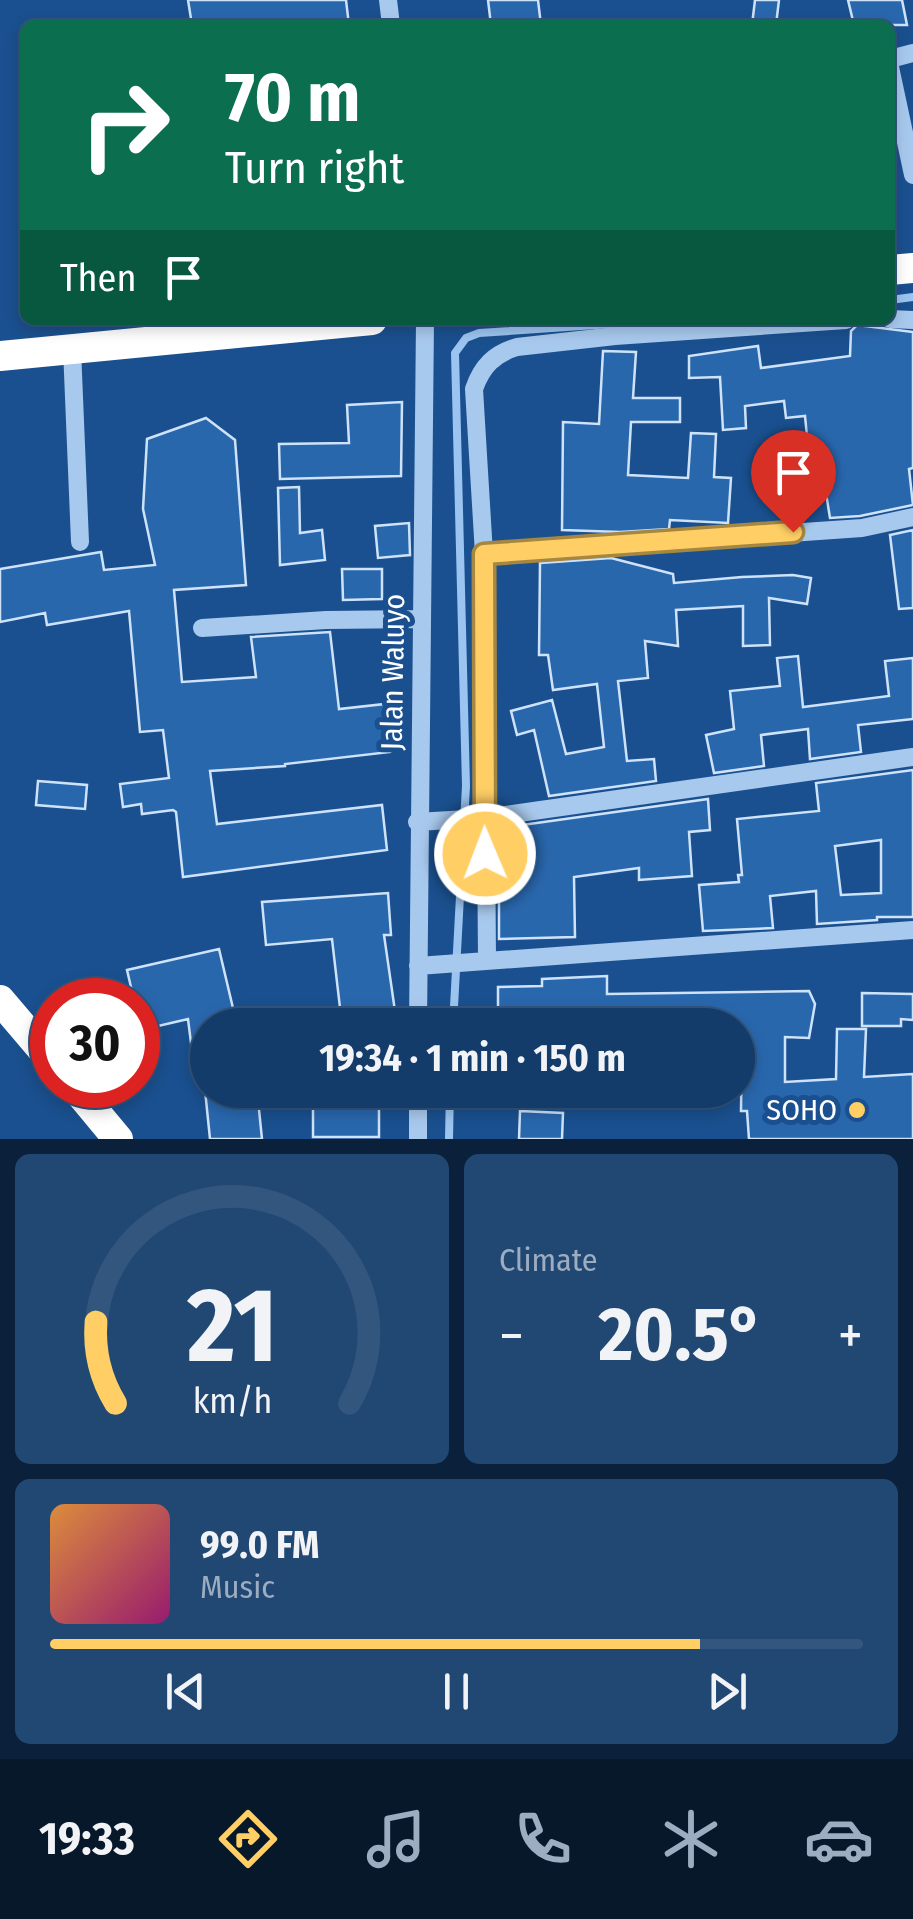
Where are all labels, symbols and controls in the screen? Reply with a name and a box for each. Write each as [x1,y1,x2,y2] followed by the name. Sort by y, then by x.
[225,56,360,140] text: 70 m
[60,60,190,190] icon: right
[225,141,404,195] text: Turn right
[156,250,211,305] icon: arrive
[60,255,136,301] text: Then
[751,430,836,533] pin
[766,445,821,500] icon: arrive
[374,593,412,751] street label: Jalan Waluyo
[433,802,537,906] position arrow
[30,978,160,1108] speed limit sign: 30
[319,1035,626,1081] text: 19:34 · 1 min · 150 m
[766,1092,837,1128] place label: SOHO
[846,1099,868,1121] marker: SOHO
[499,1241,598,1279] text: Climate
[186,1264,277,1389] text: 21
[599,1290,763,1380] text: 20.5°
[499,1303,524,1369] text: −
[838,1303,863,1369] text: +
[192,1380,272,1422] text: km/h
[200,1522,319,1568] text: 99.0 FM
[200,1568,275,1606] text: Music
[158,1664,213,1719] icon: previous
[429,1664,484,1719] icon: pause
[700,1664,755,1719] icon: next
[213,1804,283,1874] icon: directions
[361,1804,431,1874] icon: music
[508,1804,578,1874] icon: phone
[656,1804,726,1874] icon: climate
[804,1804,874,1874] icon: car
[39,1812,135,1866] text: 19:33

